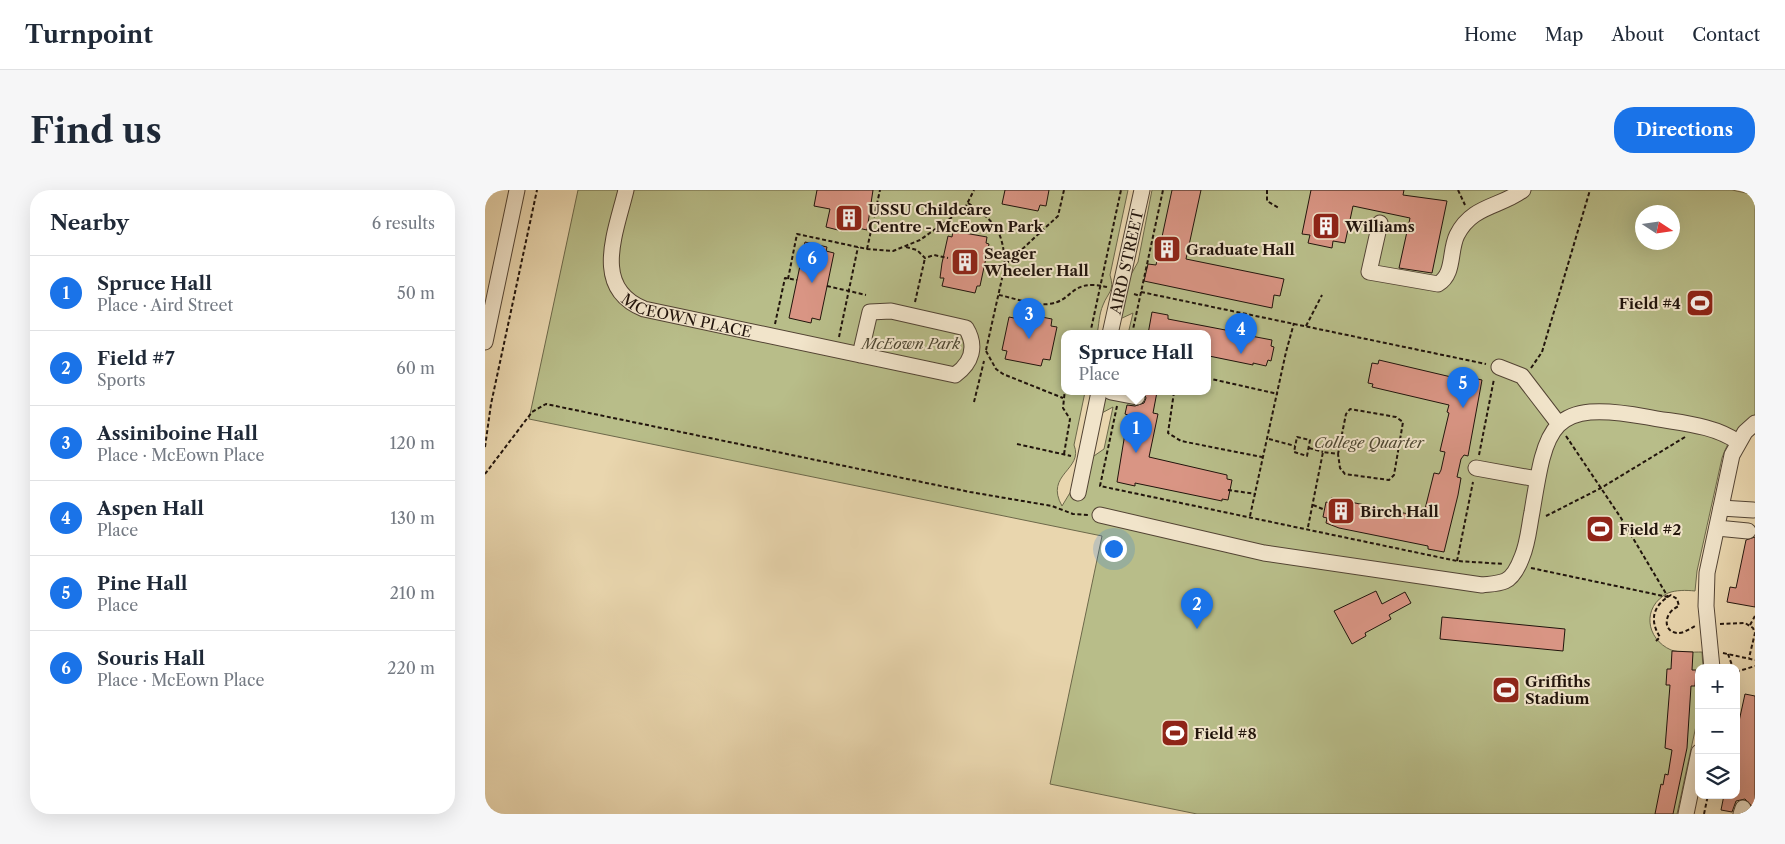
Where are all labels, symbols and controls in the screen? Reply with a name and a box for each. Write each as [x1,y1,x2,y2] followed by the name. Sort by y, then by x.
[25,20,153,49] text: Turnpoint
[1464,24,1517,46] text: Home
[1545,24,1583,46] text: Map
[1611,24,1664,46] text: About
[1692,24,1760,46] text: Contact
[1614,107,1755,153] button: Directions
[30,109,162,152] text: Find us
[868,200,1045,236] place label: USSU Childcare Centre - McEown Park
[834,203,864,233] building icon: USSU Childcare Centre - McEown Park
[1635,205,1680,250] north arrow
[1105,207,1147,317] street label: AIRD STREET
[50,210,129,235] text: Nearby
[1311,211,1341,241] building icon: Williams
[372,213,435,233] text: 6 results
[1344,217,1415,236] place label: Williams
[1152,234,1182,264] building icon: Graduate Hall
[1186,240,1295,259] place label: Graduate Hall
[796,242,828,283] pin: 6
[983,244,1089,280] place label: Seager Wheeler Hall
[950,247,980,277] building icon: Seager Wheeler Hall
[97,272,212,295] text: Spruce Hall
[62,283,70,303] text: 1
[397,283,435,303] text: 50 m
[1685,288,1715,318] sports icon: Field #4
[618,289,754,341] street label: MCEOWN PLACE
[1619,294,1681,313] place label: Field #4
[97,295,233,315] text: Place · Aird Street
[1013,298,1045,339] pin: 3
[1225,313,1257,354] pin: 4
[1061,330,1211,395] popup
[860,334,960,353] park label: McEown Park
[1079,341,1193,364] text: Spruce Hall
[97,347,175,370] text: Field #7
[61,358,71,378] text: 2
[396,358,435,378] text: 60 m
[1079,364,1120,384] text: Place
[1447,367,1479,408] pin: 5
[97,370,146,390] text: Sports
[1120,412,1152,453] pin: 1
[97,422,258,445] text: Assiniboine Hall
[61,433,71,453] text: 3
[390,433,435,453] text: 120 m
[1314,433,1425,452] park label: College Quarter
[97,445,264,465] text: Place · McEown Place
[1326,496,1356,526] building icon: Birch Hall
[97,497,204,520] text: Aspen Hall
[1360,502,1439,521] place label: Birch Hall
[61,508,71,528] text: 4
[390,508,435,528] text: 130 m
[1585,514,1615,544] sports icon: Field #2
[97,520,138,540] text: Place
[1619,520,1681,539] place label: Field #2
[1101,536,1127,562] your location
[97,572,188,595] text: Pine Hall
[62,583,70,603] text: 5
[390,583,435,603] text: 210 m
[1181,588,1213,629] pin: 2
[97,595,138,615] text: Place
[97,647,205,670] text: Souris Hall
[61,658,71,678] text: 6
[387,658,435,678] text: 220 m
[1695,664,1740,799] map controls
[1695,664,1740,709] button: +
[97,670,264,690] text: Place · McEown Place
[1525,672,1590,708] place label: Griffiths Stadium
[1491,675,1521,705] sports icon: Griffiths Stadium
[1695,709,1740,754] button: −
[1160,718,1190,748] sports icon: Field #8
[1194,724,1257,743] place label: Field #8
[1695,754,1740,799] button: layers

